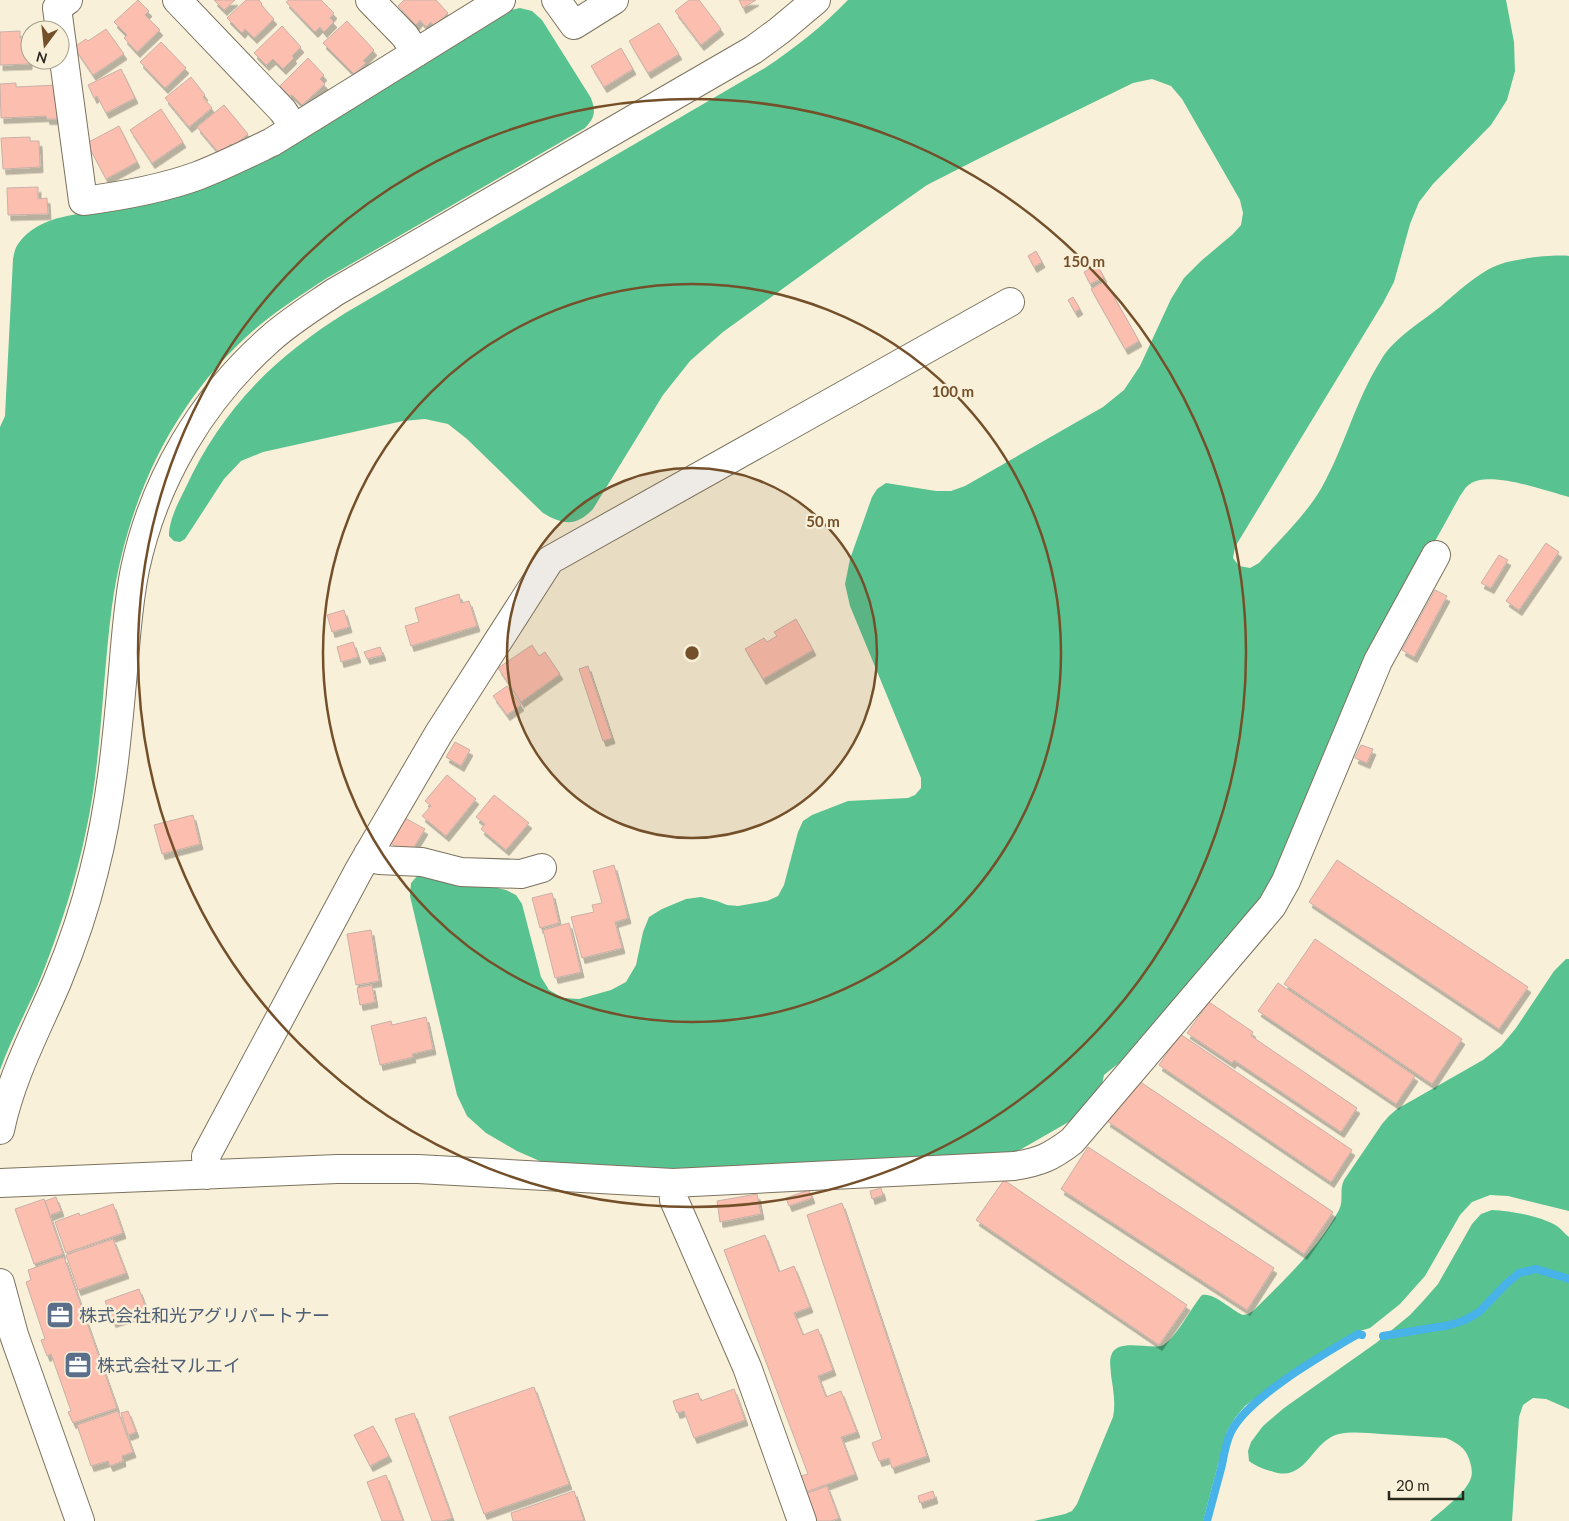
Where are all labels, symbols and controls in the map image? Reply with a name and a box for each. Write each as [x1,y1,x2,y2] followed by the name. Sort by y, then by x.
[20,20,70,70] north arrow
[34,48,49,68] text: N
[1063,252,1105,270] text: 150 m
[932,382,974,400] text: 100 m
[806,512,840,530] text: 50 m
[683,644,701,662] centre of rings
[45,1300,75,1330] office icon: 株式会社和光アグリパートナー
[79,1304,330,1326] place label: 株式会社和光アグリパートナー
[63,1350,93,1380] office icon: 株式会社マルエイ
[97,1354,241,1376] place label: 株式会社マルエイ
[1389,1468,1463,1500] scale bar
[1396,1476,1430,1494] text: 20 m

